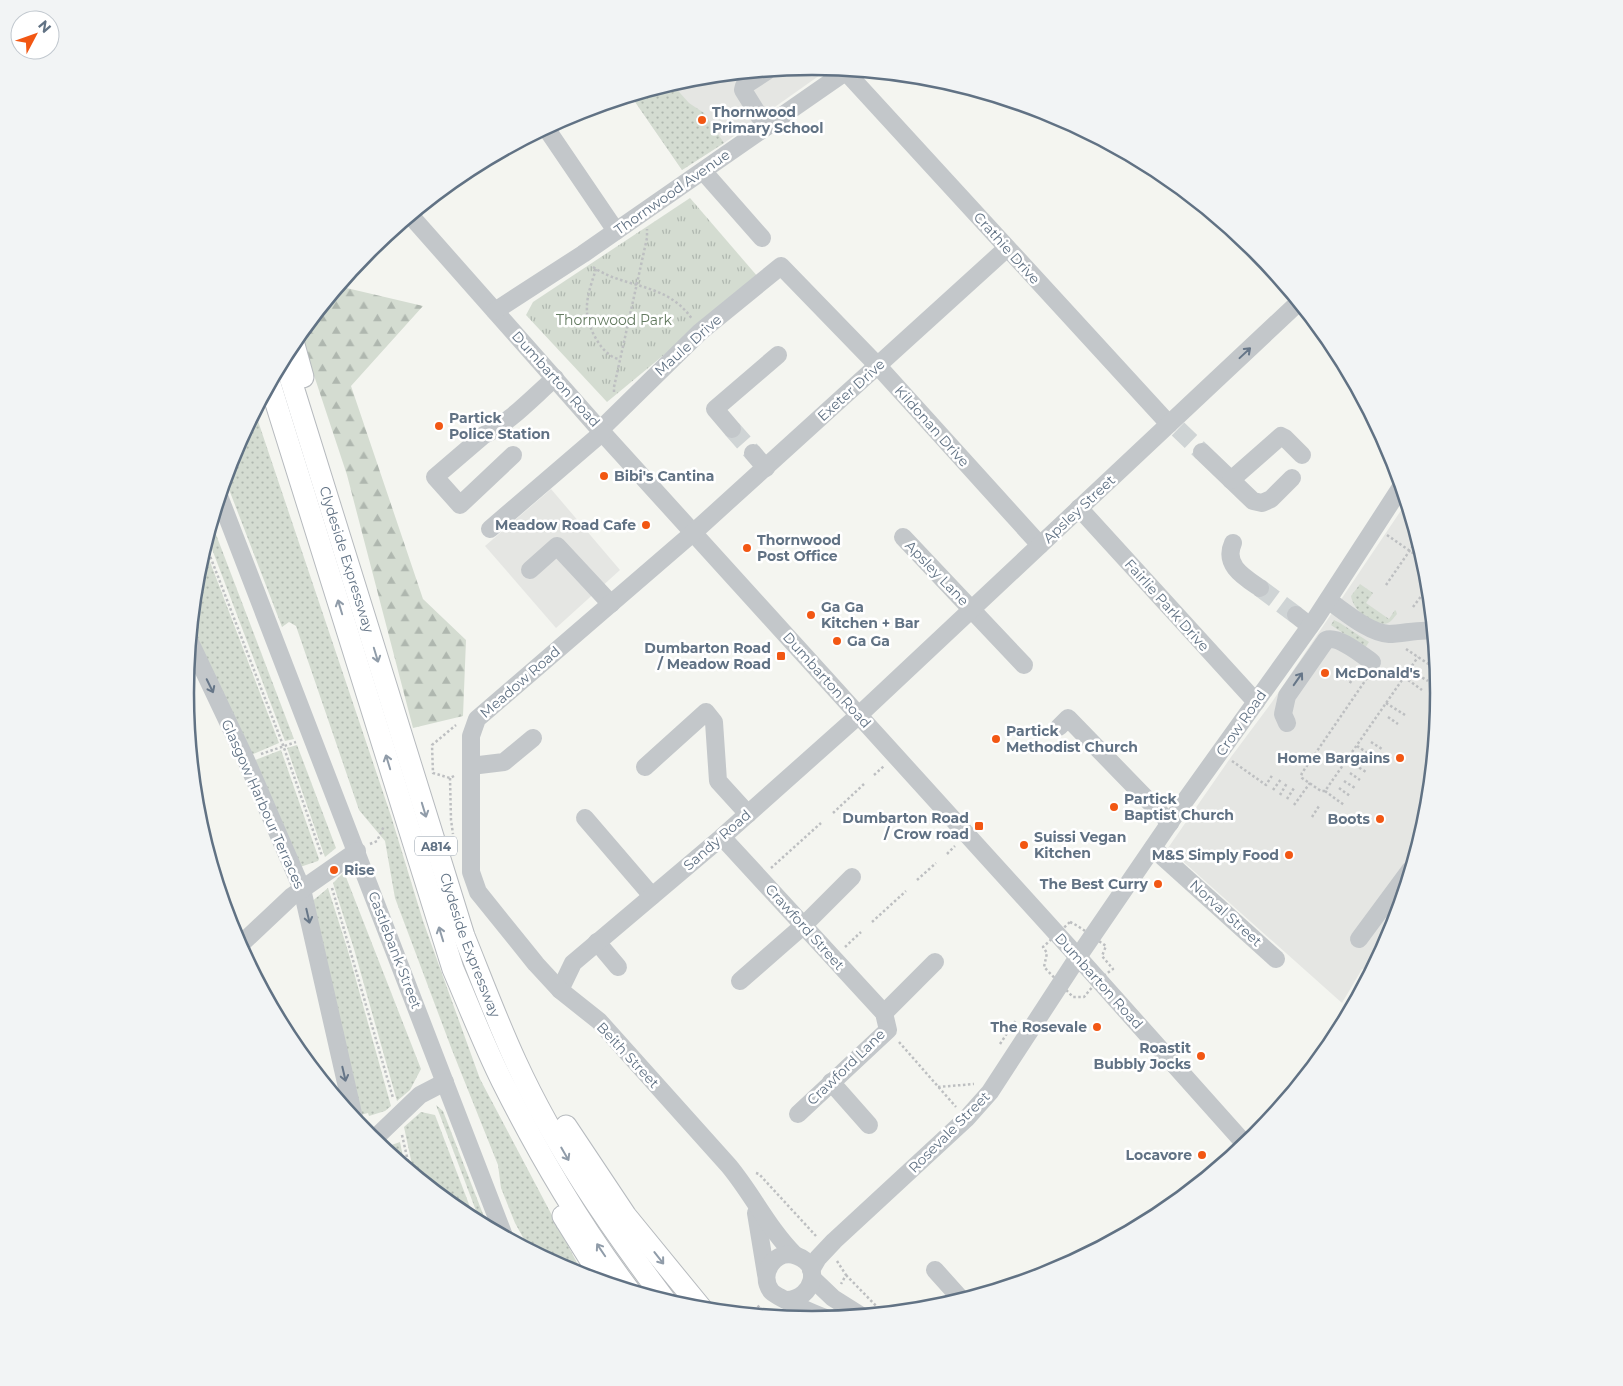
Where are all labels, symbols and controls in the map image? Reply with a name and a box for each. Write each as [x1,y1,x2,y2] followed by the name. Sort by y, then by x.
[10,10,60,60] north arrow
[34,16,55,37] text: N
[712,103,823,137] place label: Thornwood Primary School
[696,114,708,126] marker: Thornwood Primary School
[611,145,733,239] street label: Thornwood Avenue
[970,208,1044,288] street label: Crathie Drive
[651,310,725,380] street label: Maule Drive
[556,311,673,329] park label: Thornwood Park
[508,327,604,431] street label: Dumbarton Road
[1239,347,1252,359] one-way arrow
[814,355,888,425] street label: Exeter Drive
[891,382,973,470] street label: Kildonan Drive
[449,409,550,443] place label: Partick Police Station
[433,420,445,432] marker: Partick Police Station
[614,467,714,485] place label: Bibi's Cantina
[598,470,610,482] marker: Bibi's Cantina
[1039,471,1119,547] street label: Apsley Street
[315,484,378,635] street label: Clydeside Expressway
[495,516,636,534] place label: Meadow Road Cafe
[640,519,652,531] marker: Meadow Road Cafe
[757,531,841,565] place label: Thornwood Post Office
[901,536,973,610] street label: Apsley Lane
[741,542,753,554] marker: Thornwood Post Office
[1121,555,1213,655] street label: Fairlie Park Drive
[821,598,920,632] place label: Ga Ga Kitchen + Bar
[334,599,344,615] one-way arrow
[805,609,817,621] marker: Ga Ga Kitchen + Bar
[779,628,875,732] street label: Dumbarton Road
[847,632,890,650] place label: Ga Ga
[831,635,843,647] marker: Ga Ga
[644,639,771,673] place label: Dumbarton Road / Meadow Road
[476,642,564,722] street label: Meadow Road
[371,647,381,663] one-way arrow
[775,650,787,662] marker: Dumbarton Road / Meadow Road
[1335,664,1421,682] place label: McDonald's
[1319,667,1331,679] marker: McDonald's
[1294,673,1304,687] one-way arrow
[206,678,215,693] one-way arrow
[1212,686,1270,760] street label: Crow Road
[217,717,309,892] street label: Glasgow Harbour Terraces
[1006,722,1138,756] place label: Partick Methodist Church
[990,733,1002,745] marker: Partick Methodist Church
[1277,749,1391,767] place label: Home Bargains
[1394,752,1406,764] marker: Home Bargains
[382,755,392,771] one-way arrow
[1124,790,1234,824] place label: Partick Baptist Church
[1108,801,1120,813] marker: Partick Baptist Church
[420,802,430,818] one-way arrow
[680,806,754,874] street label: Sandy Road
[842,809,969,843] place label: Dumbarton Road / Crow road
[1327,810,1371,828] place label: Boots
[1374,813,1386,825] marker: Boots
[973,820,985,832] marker: Dumbarton Road / Crow road
[1034,828,1126,862] place label: Suissi Vegan Kitchen
[415,836,457,856] road number: A814
[1018,839,1030,851] marker: Suissi Vegan Kitchen
[1152,846,1279,864] place label: M&S Simply Food
[1283,849,1295,861] marker: M&S Simply Food
[344,861,375,879] place label: Rise
[328,864,340,876] marker: Rise
[436,871,505,1020] street label: Clydeside Expressway
[1040,875,1149,893] place label: The Best Curry
[1186,876,1266,950] street label: Norval Street
[1152,878,1164,890] marker: The Best Curry
[762,880,849,974] street label: Crawford Street
[364,889,426,1012] street label: Castlebank Street
[304,907,313,923] one-way arrow
[436,926,446,942] one-way arrow
[1051,929,1147,1033] street label: Dumbarton Road
[593,1018,663,1092] street label: Beith Street
[990,1018,1087,1036] place label: The Rosevale
[1091,1021,1103,1033] marker: The Rosevale
[803,1025,889,1109] street label: Crawford Lane
[1093,1039,1192,1073] place label: Roastit Bubbly Jocks
[1195,1050,1207,1062] marker: Roastit Bubbly Jocks
[340,1066,349,1082] one-way arrow
[905,1087,994,1176] street label: Rosevale Street
[561,1146,571,1160] one-way arrow
[1126,1146,1192,1164] place label: Locavore
[1196,1149,1208,1161] marker: Locavore
[596,1243,606,1257] one-way arrow
[653,1251,664,1264] one-way arrow

